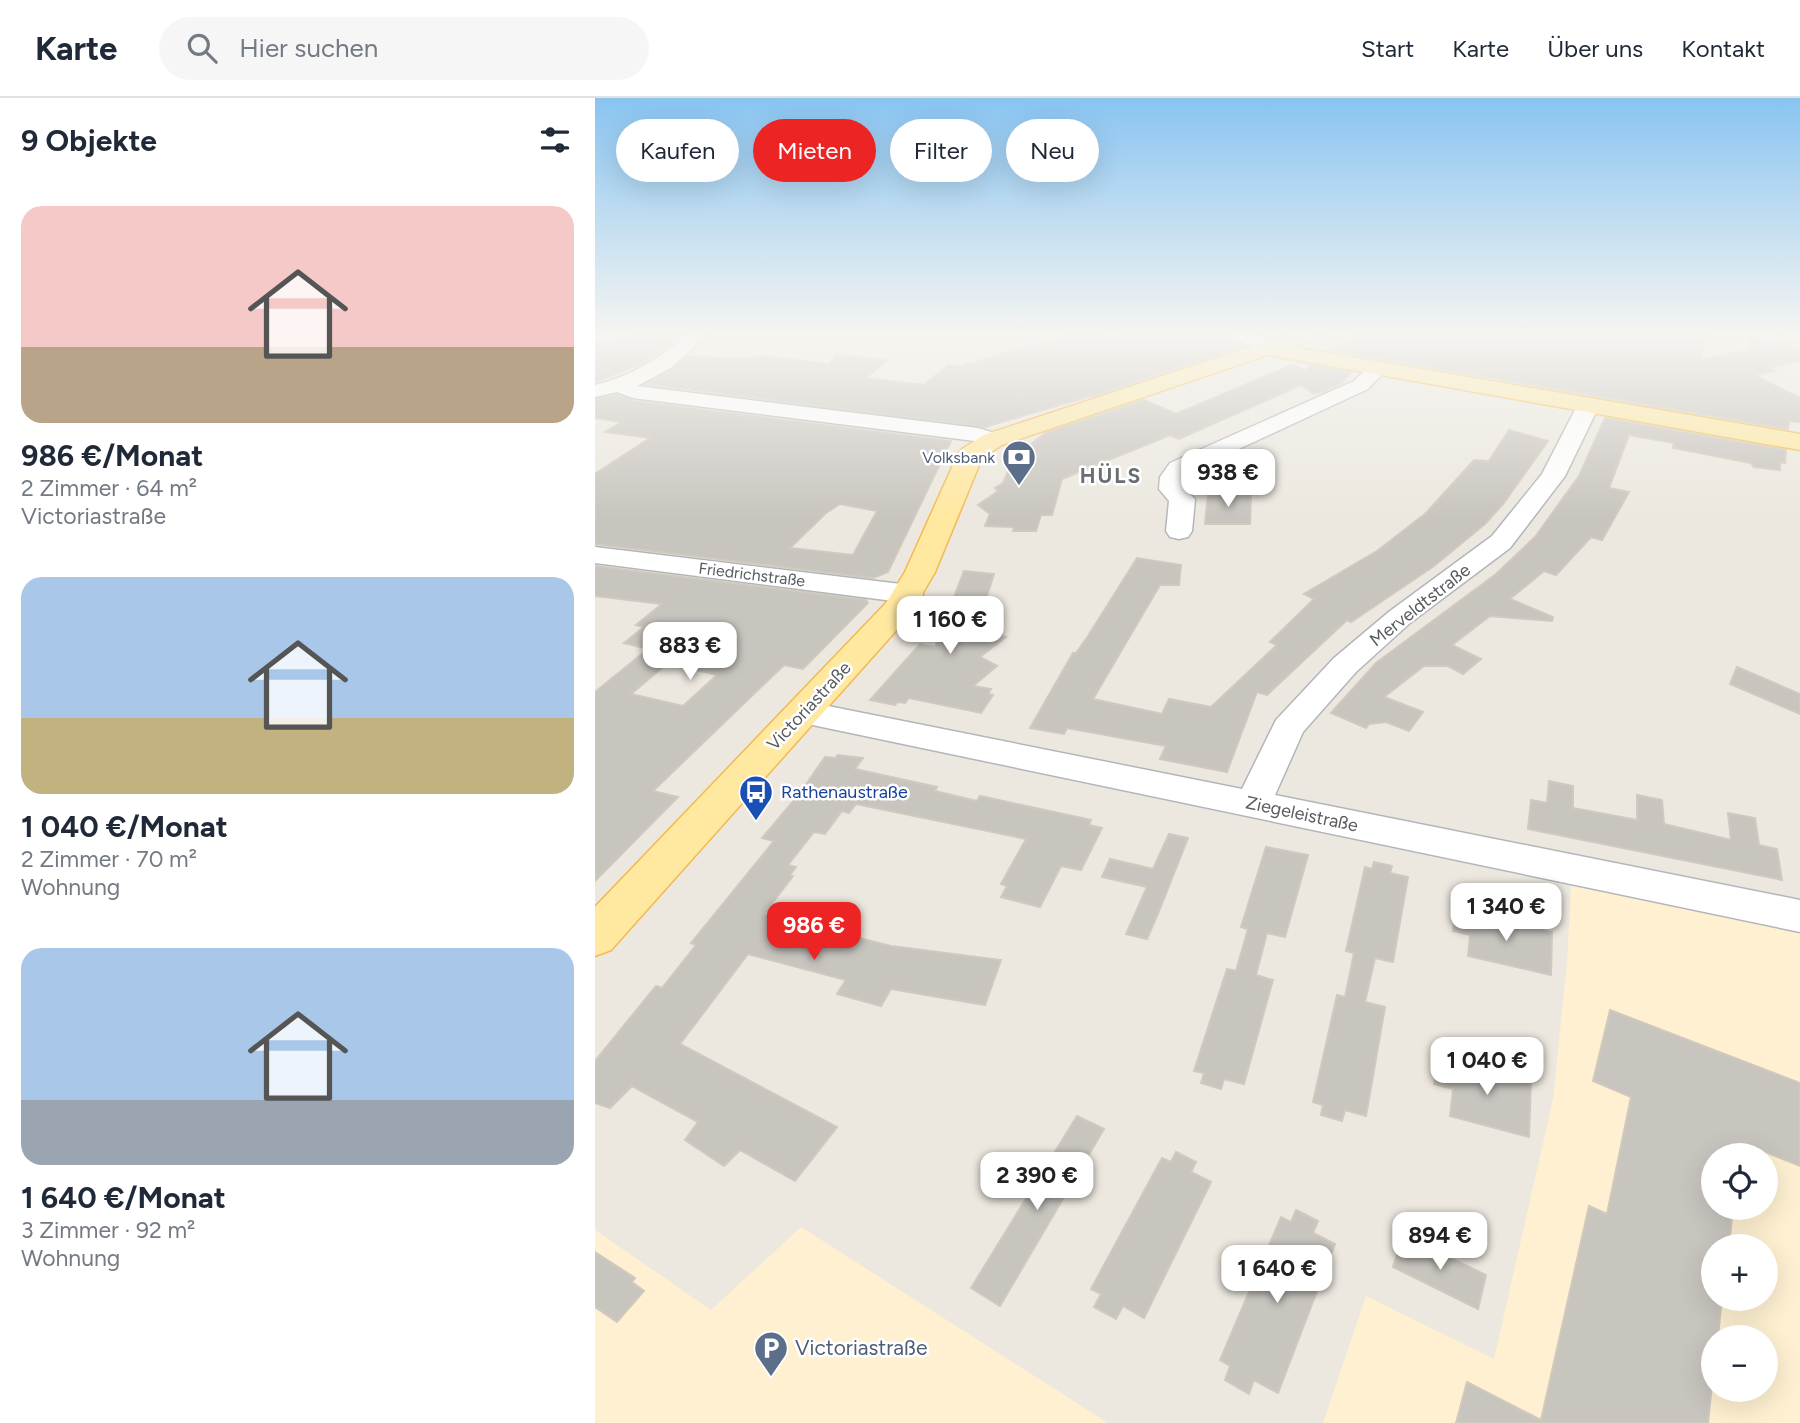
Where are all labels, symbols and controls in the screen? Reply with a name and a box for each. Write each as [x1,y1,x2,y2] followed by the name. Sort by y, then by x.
[159,17,649,80] search box
[35,29,117,68] text: Karte
[183,29,221,67] icon: search
[239,32,378,64] text: Hier suchen
[1361,34,1414,63] text: Start
[1452,34,1509,63] text: Karte
[1547,34,1643,63] text: Über uns
[1681,34,1765,63] text: Kontakt
[616,119,739,182] chip: Kaufen
[753,119,876,182] chip: Mieten
[890,119,992,182] chip: Filter
[1006,119,1099,182] chip: Neu
[536,121,574,159] icon: filters
[21,122,157,159] text: 9 Objekte
[235,251,361,377] icon: home
[21,437,203,474] text: 986 €/Monat
[1000,438,1038,487] bank icon: Volksbank
[922,448,995,467] place label: Volksbank
[1179,450,1277,509] pin: 938 €
[1197,458,1259,486] text: 938 €
[1080,463,1142,488] district label: HÜLS
[21,474,197,502] text: 2 Zimmer · 64 m²
[21,502,166,530] text: Victoriastraße
[698,559,807,590] street label: Friedrichstraße
[1365,559,1475,651] street label: Merveldtstraße
[885,596,1015,656] pin: 1 160 €
[913,605,987,633] text: 1 160 €
[235,622,361,748] icon: home
[641,622,739,682] pin: 883 €
[659,631,721,659] text: 883 €
[762,657,856,755] street label: Victoriastraße
[737,773,775,822] bus stop icon: Rathenaustraße
[781,781,908,803] place label: Rathenaustraße
[1244,791,1360,837] street label: Ziegeleistraße
[21,808,228,845] text: 1 040 €/Monat
[21,845,197,873] text: 2 Zimmer · 70 m²
[21,873,120,901] text: Wohnung
[1441,884,1571,943] pin: 1 340 €
[1467,892,1545,920] text: 1 340 €
[765,902,863,962] pin: 986 €
[783,911,845,939] text: 986 €
[235,993,361,1119] icon: home
[1422,1038,1552,1097] pin: 1 040 €
[1446,1046,1528,1074] text: 1 040 €
[1701,1143,1778,1402] map controls
[1701,1143,1778,1220] button: locate
[972,1152,1102,1212] pin: 2 390 €
[996,1161,1078,1189] text: 2 390 €
[21,1179,226,1216] text: 1 640 €/Monat
[1391,1212,1489,1272] pin: 894 €
[21,1216,195,1244] text: 3 Zimmer · 92 m²
[1408,1221,1472,1249] text: 894 €
[1701,1234,1778,1311] button: +
[21,1244,120,1272] text: Wohnung
[1212,1246,1342,1305] pin: 1 640 €
[1237,1254,1317,1282] text: 1 640 €
[1701,1325,1778,1402] button: −
[752,1329,790,1378] parking icon: Victoriastraße
[795,1335,927,1360] place label: Victoriastraße

